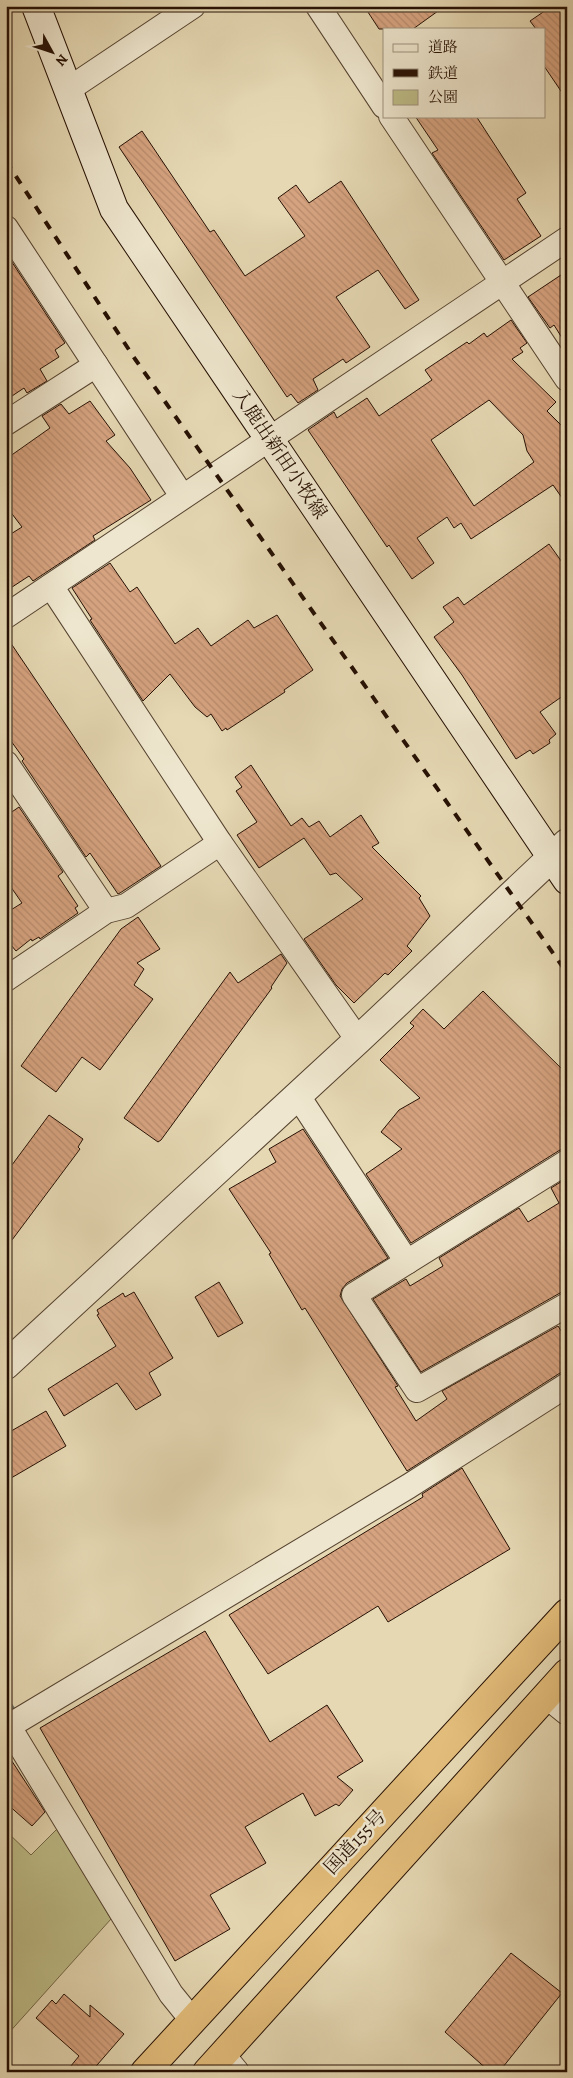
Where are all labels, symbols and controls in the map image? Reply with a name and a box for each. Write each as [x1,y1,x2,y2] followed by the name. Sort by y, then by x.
[28,28,78,78] north arrow
[383,28,546,118] legend
[428,37,458,57] text: 道路
[51,50,72,70] text: N
[428,63,458,83] text: 鉄道
[428,87,458,107] text: 公園
[227,384,333,524] street label: 入鹿出新田小牧線
[318,1804,392,1880] street label: 国道155号

